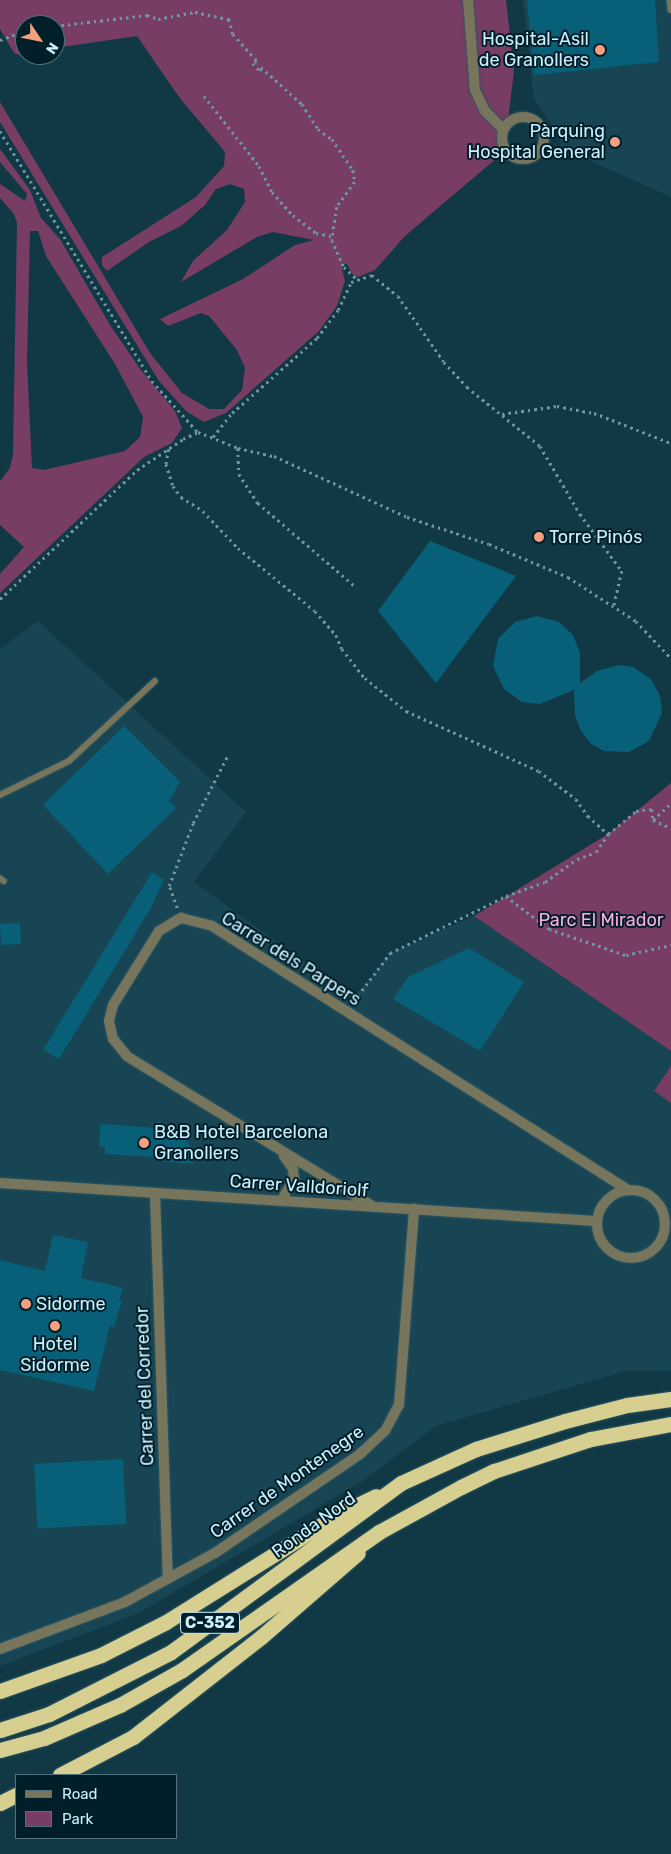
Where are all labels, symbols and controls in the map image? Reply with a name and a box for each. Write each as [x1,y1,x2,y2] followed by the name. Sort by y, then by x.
[15,15,65,65] north arrow
[479,29,589,72] place label: Hospital-Asil de Granollers
[42,39,62,57] text: N
[593,43,607,57] marker: Hospital-Asil de Granollers
[467,121,605,163] place label: Pàrquing Hospital General
[609,136,621,148] marker: Pàrquing Hospital General
[549,526,642,548] place label: Torre Pinós
[533,531,545,543] marker: Torre Pinós
[217,907,365,1011] street label: Carrer dels Parpers
[538,909,664,931] park label: Parc El Mirador
[154,1122,328,1164] place label: B&B Hotel Barcelona Granollers
[138,1137,150,1149] marker: B&B Hotel Barcelona Granollers
[228,1170,370,1202] street label: Carrer Valldoriolf
[36,1293,106,1315] place label: Sidorme
[20,1298,32,1310] marker: Sidorme
[131,1306,159,1466] street label: Carrer del Corredor
[49,1320,61,1332] marker: Hotel Sidorme
[20,1334,90,1376] place label: Hotel Sidorme
[206,1421,368,1543] street label: Carrer de Montenegre
[268,1487,360,1563] street label: Ronda Nord
[180,1610,240,1636] road number: C-352
[15,1774,178,1839] legend
[62,1785,98,1803] text: Road
[62,1810,93,1828] text: Park

